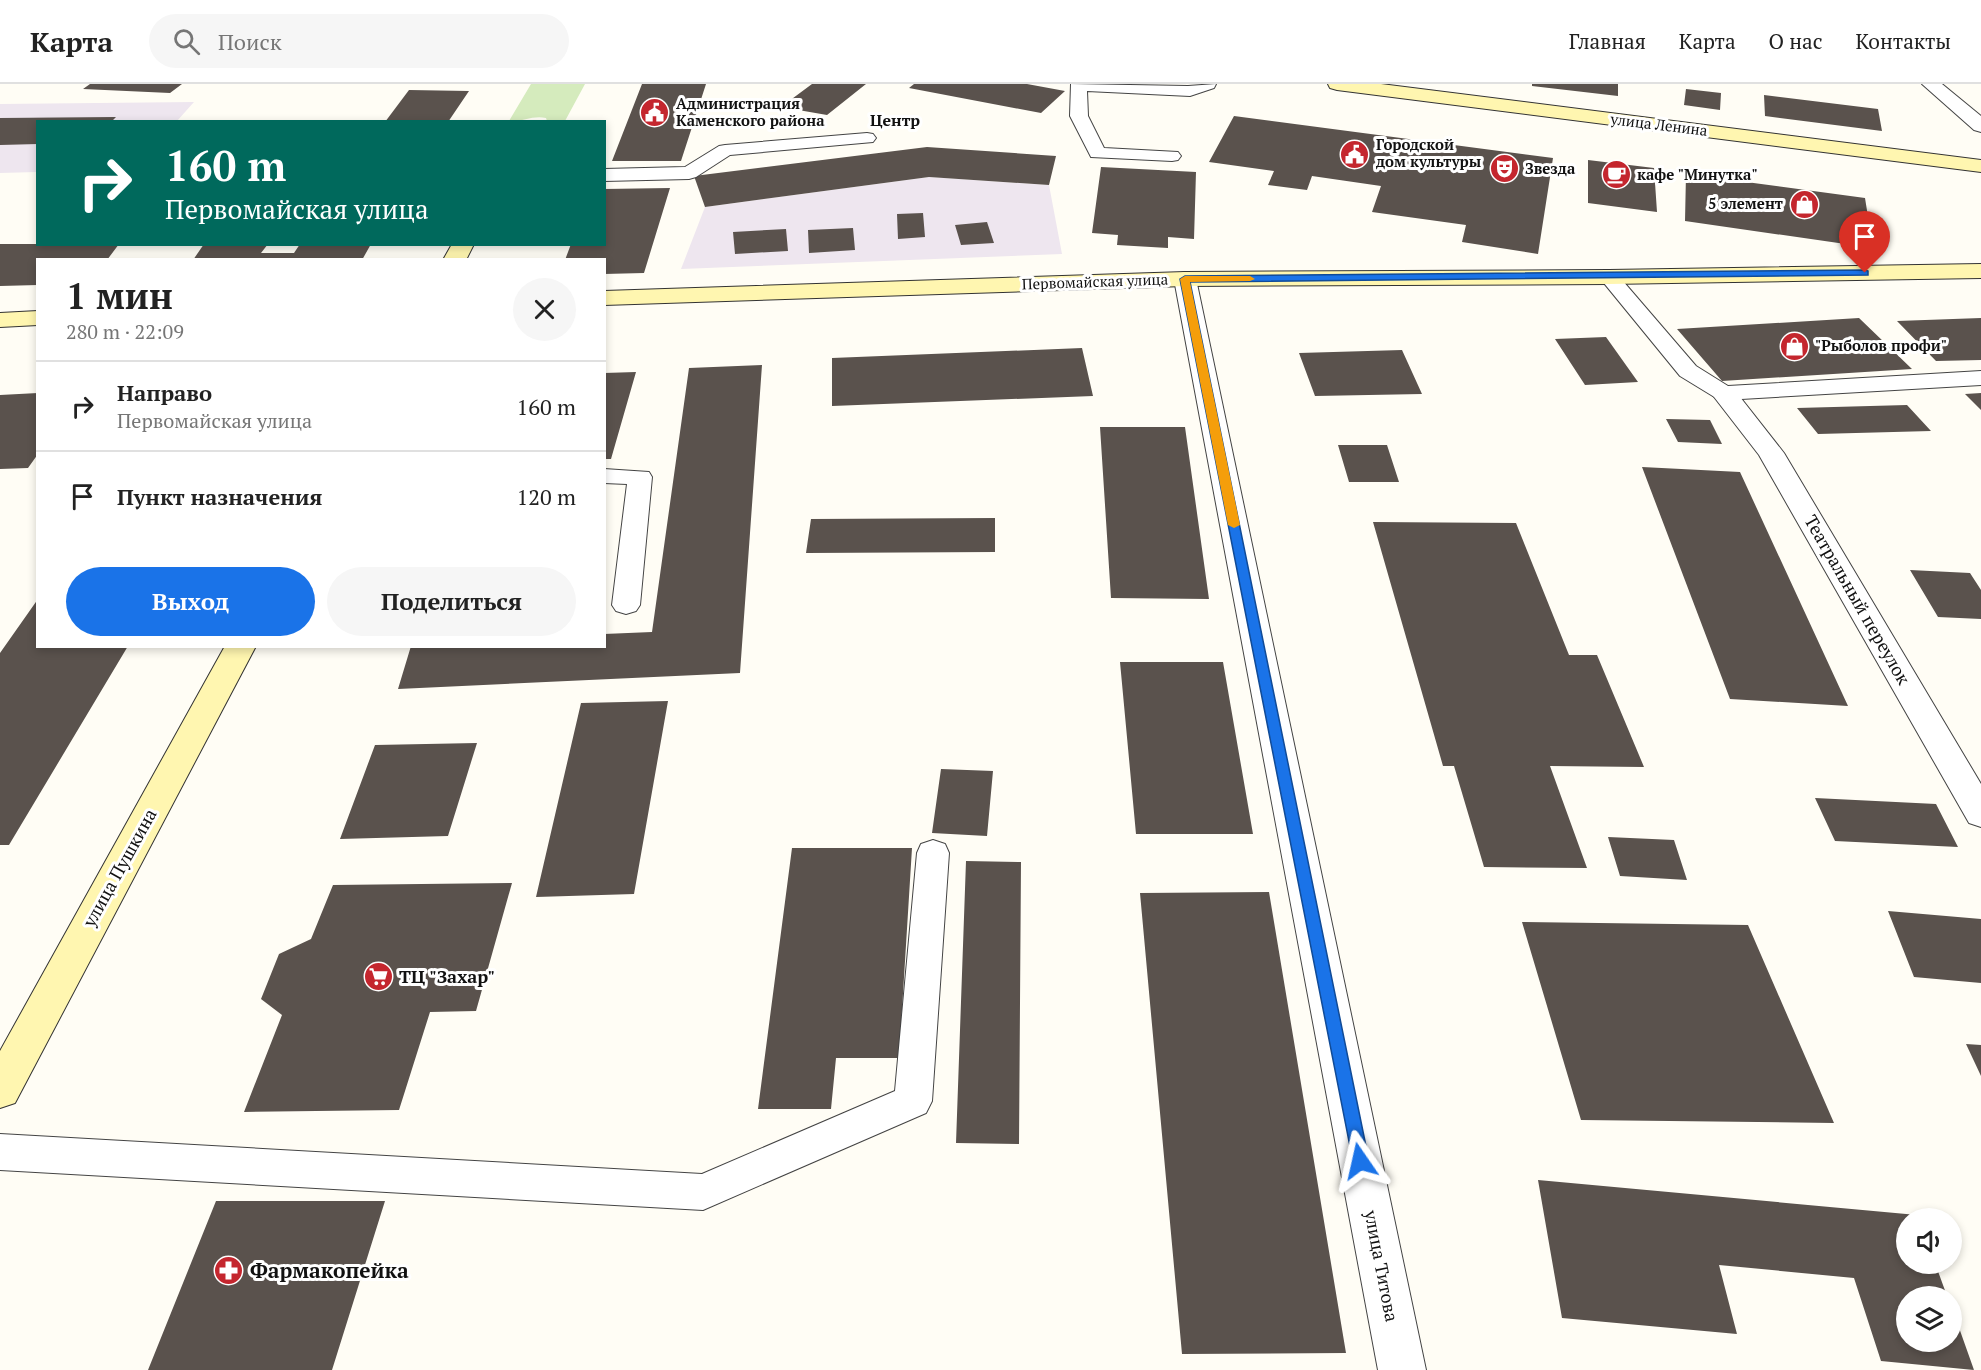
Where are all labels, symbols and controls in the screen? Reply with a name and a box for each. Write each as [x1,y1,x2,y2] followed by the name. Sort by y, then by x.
[149,14,569,68] search box
[30,23,113,60] text: Карта
[170,25,203,58] icon: search
[218,27,282,56] text: Поиск
[1569,27,1646,55] text: Главная
[1679,27,1736,55] text: Карта
[1769,27,1822,55] text: О нас
[1855,27,1951,55] text: Контакты
[676,93,825,130] place label: Администрация Каменского района
[639,97,671,129] public building icon: Администрация Каменского района
[1609,108,1709,140] street label: улица Ленина
[870,109,920,131] district label: Центр
[1376,134,1482,171] place label: Городской дом культуры
[165,137,286,193] text: 160 m
[1339,138,1371,170] public building icon: Городской дом культуры
[66,144,144,222] icon: right
[1488,153,1520,185] theatre icon: Звезда
[1525,158,1576,178] place label: Звезда
[1600,159,1632,191] cafe icon: кафе "Минутка"
[1637,164,1758,184] place label: кафе "Минутка"
[1788,188,1820,220] shop icon: 5 элемент
[165,191,429,227] text: Первомайская улица
[1708,193,1783,213] place label: 5 элемент
[1839,211,1890,273] pin
[1848,220,1881,253] icon: arrive
[1021,268,1169,294] street label: Первомайская улица
[66,272,173,319] text: 1 мин
[513,278,576,341] button: close
[66,318,184,345] text: 280 m · 22:09
[1778,330,1810,362] shop icon: "Рыболов профи"
[1815,335,1947,355] place label: "Рыболов профи"
[117,378,212,407] text: Направо
[66,390,99,423] icon: right
[516,392,576,421] text: 160 m
[117,407,312,434] text: Первомайская улица
[66,480,99,513] icon: arrive
[117,482,322,511] text: Пункт назначения
[516,482,576,511] text: 120 m
[1799,510,1916,689] street label: Театральный переулок
[66,567,315,636] button: Выход
[327,567,576,636] button: Поделиться
[76,804,162,932] street label: улица Пушкина
[362,961,394,993] supermarket icon: ТЦ "Захар"
[399,964,495,988] place label: ТЦ "Захар"
[1328,1129,1392,1193] position arrow
[1359,1207,1405,1324] street label: улица Титова
[1896,1208,1962,1352] map controls
[1896,1208,1962,1274] button: sound
[213,1255,245,1287] pharmacy icon: Фармакопейка
[250,1256,409,1284] place label: Фармакопейка
[1896,1286,1962,1352] button: layers

